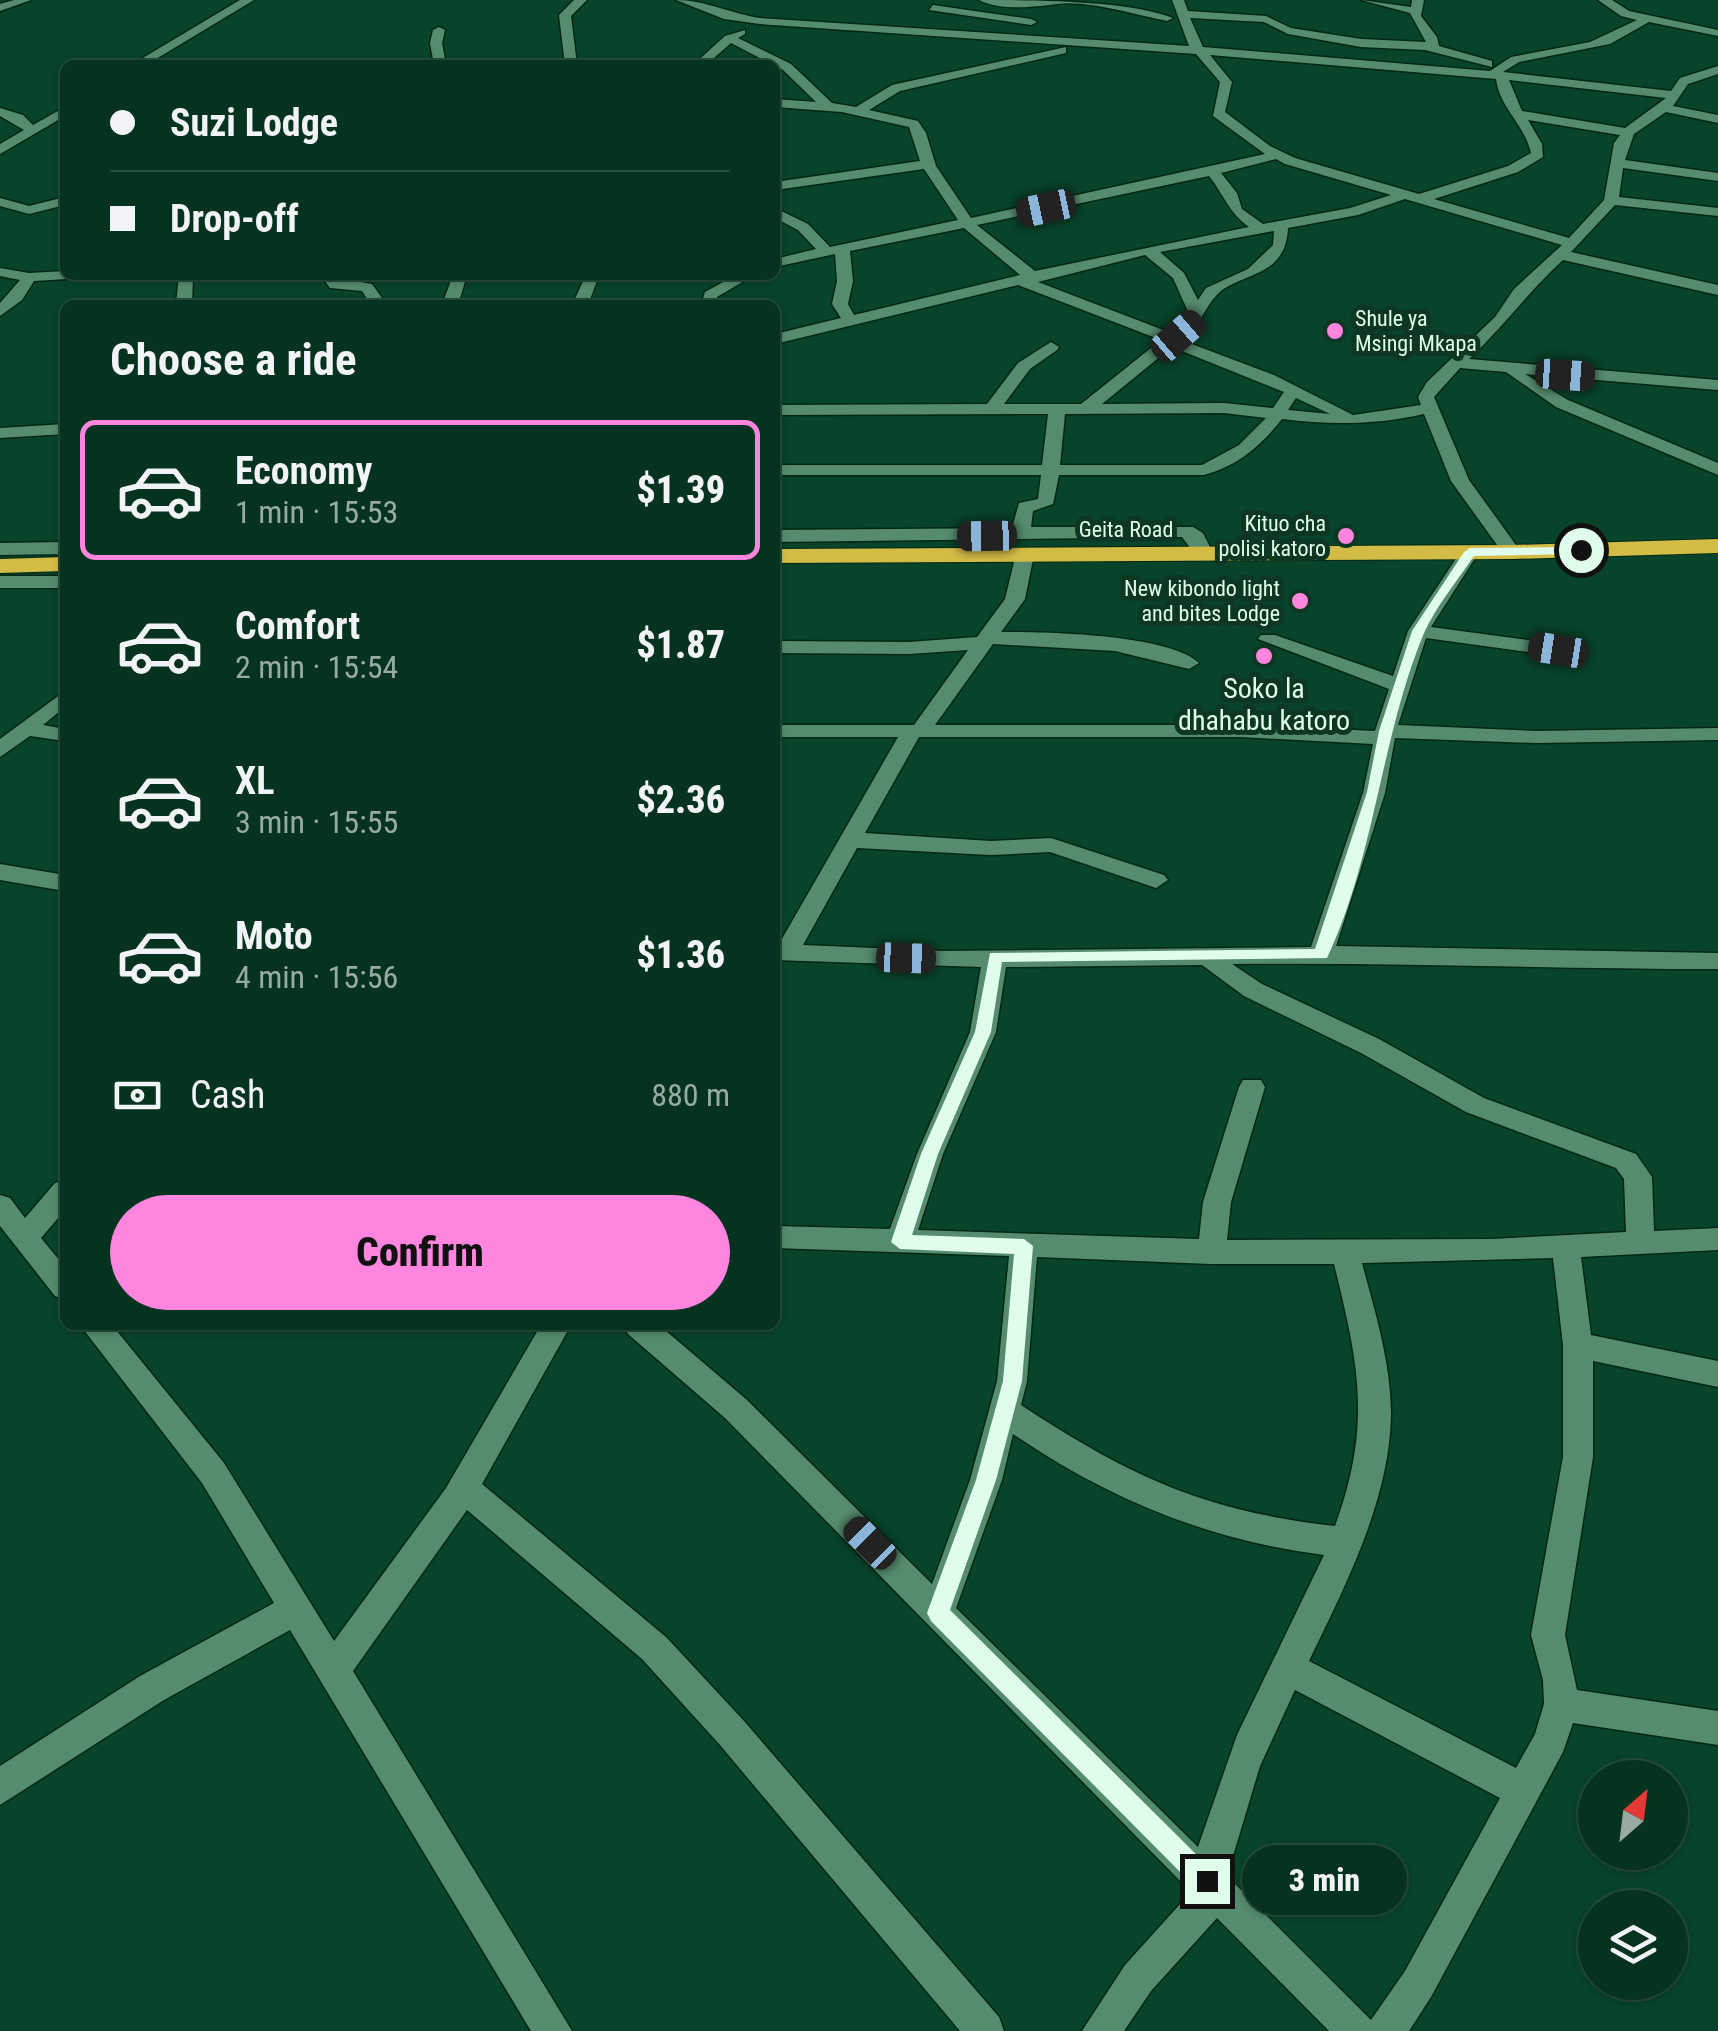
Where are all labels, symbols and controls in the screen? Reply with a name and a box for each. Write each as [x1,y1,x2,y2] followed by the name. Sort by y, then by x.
[170,101,338,145] text: Suzi Lodge
[1014,187,1078,229] car
[170,197,299,241] text: Drop-off
[1146,305,1210,367] car
[1355,306,1477,356] place label: Shule ya Msingi Mkapa
[1324,320,1346,342] marker: Shule ya Msingi Mkapa
[110,333,357,386] text: Choose a ride
[1534,358,1596,392] car
[115,445,205,535] icon: car
[235,449,372,493] text: Economy
[636,468,725,512] text: $1.39
[235,493,398,531] text: 1 min · 15:53
[1219,511,1326,561] place label: Kituo cha polisi katoro
[1079,517,1173,542] street label: Geita Road
[957,520,1017,552] car
[1335,525,1357,547] marker: Kituo cha polisi katoro
[1559,528,1604,573] route start
[1124,576,1280,626] place label: New kibondo light and bites Lodge
[1289,590,1311,612] marker: New kibondo light and bites Lodge
[115,600,205,690] icon: car
[235,604,360,648] text: Comfort
[636,623,725,667] text: $1.87
[1526,630,1590,670] car
[1253,645,1275,667] marker: Soko la dhahabu katoro
[235,648,398,686] text: 2 min · 15:54
[1178,672,1350,737] place label: Soko la dhahabu katoro
[115,755,205,845] icon: car
[235,759,274,803] text: XL
[636,778,725,822] text: $2.36
[235,803,398,841] text: 3 min · 15:55
[115,910,205,1000] icon: car
[235,914,313,958] text: Moto
[636,933,725,977] text: $1.36
[875,942,937,974] car
[235,958,398,996] text: 4 min · 15:56
[110,1068,165,1123] icon: cash
[190,1073,265,1117] text: Cash
[651,1076,730,1114] text: 880 m
[110,1195,730,1310] button: Confirm
[838,1511,902,1575] car
[1578,1760,1688,1870] north arrow
[1578,1760,1688,2000] map controls
[1242,1846,1407,1916] callout: 3 min
[1185,1859,1230,1904] route end
[1289,1861,1360,1899] text: 3 min
[1578,1890,1688,2000] button: layers

